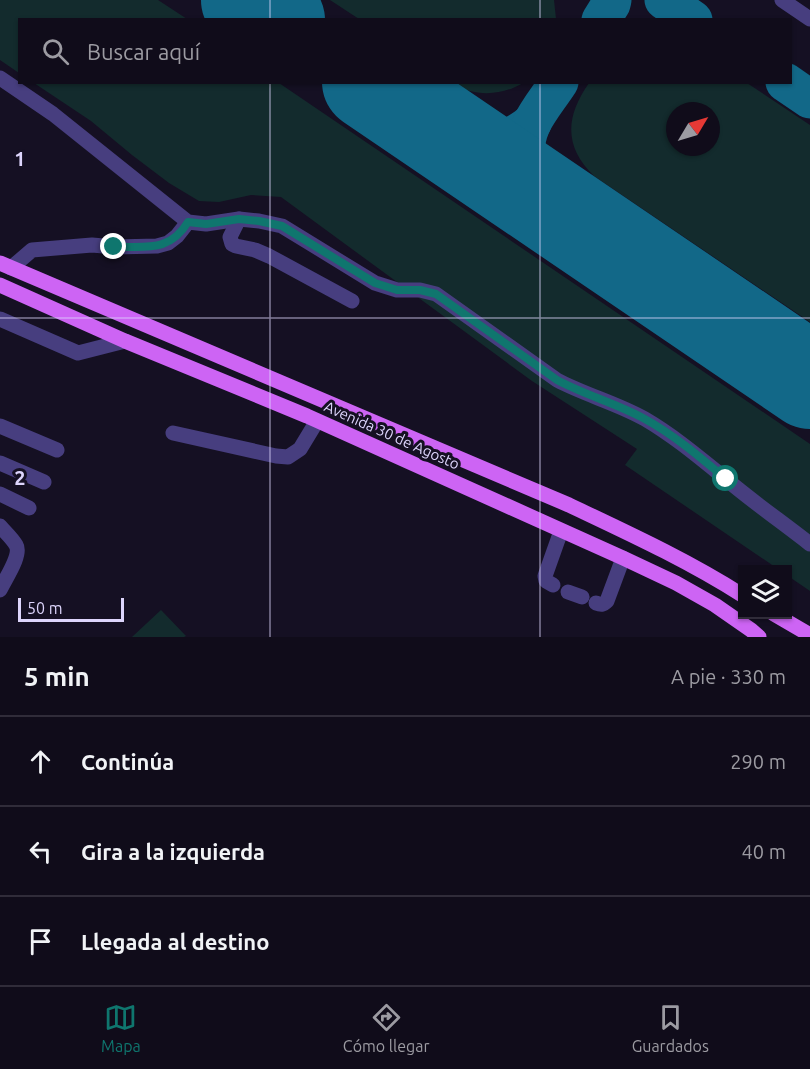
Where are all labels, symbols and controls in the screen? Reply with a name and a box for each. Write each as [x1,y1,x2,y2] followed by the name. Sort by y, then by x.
[18,18,792,84] search box
[39,35,72,68] icon: search
[87,39,200,64] text: Buscar aquí
[666,102,720,156] north arrow
[14,147,26,170] text: 1
[100,233,126,259] route end
[322,397,462,473] street label: Avenida 30 de Agosto
[712,465,738,491] route start
[14,466,26,489] text: 2
[738,565,792,619] map controls
[738,565,792,619] button: layers
[18,595,124,622] scale bar
[27,599,63,617] text: 50 m
[24,662,90,691] text: 5 min
[671,665,786,688] text: A pie · 330 m
[24,745,57,778] icon: ahead
[81,749,174,774] text: Continúa
[730,750,786,773] text: 290 m
[24,835,57,868] icon: left
[81,839,265,864] text: Gira a la izquierda
[742,840,786,863] text: 40 m
[24,925,57,958] icon: arrive
[81,929,269,954] text: Llegada al destino
[101,1001,141,1055] tab: Mapa
[343,1001,430,1055] tab: Cómo llegar
[632,1001,709,1055] tab: Guardados

